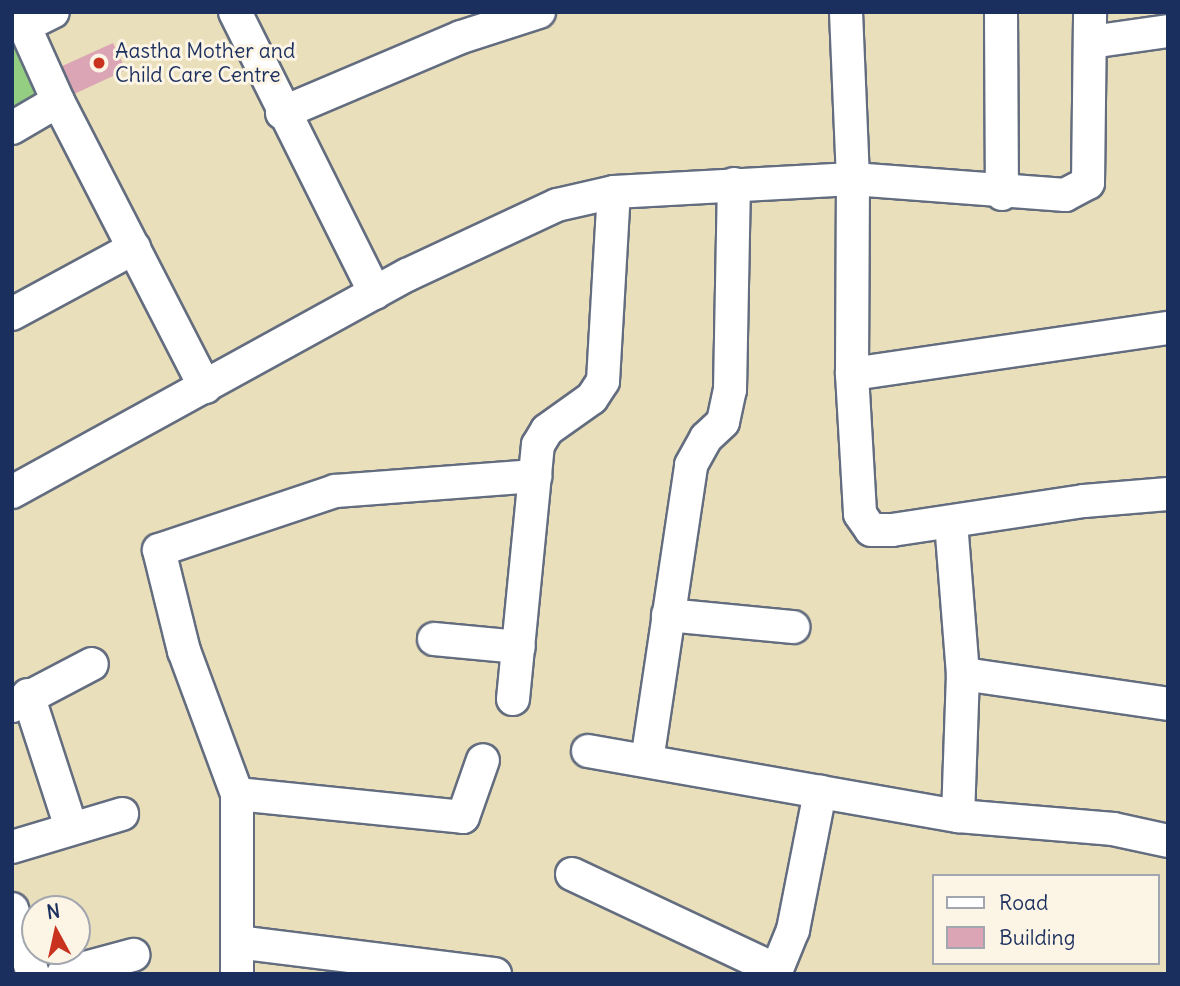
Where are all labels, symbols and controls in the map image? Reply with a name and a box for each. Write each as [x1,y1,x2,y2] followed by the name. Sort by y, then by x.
[115,38,295,88] place label: Aastha Mother and Child Care Centre
[89,53,109,73] marker: Aastha Mother and Child Care Centre
[932,874,1159,965] legend
[999,889,1048,916] text: Road
[21,895,91,965] north arrow
[45,898,62,924] text: N
[999,924,1075,951] text: Building

